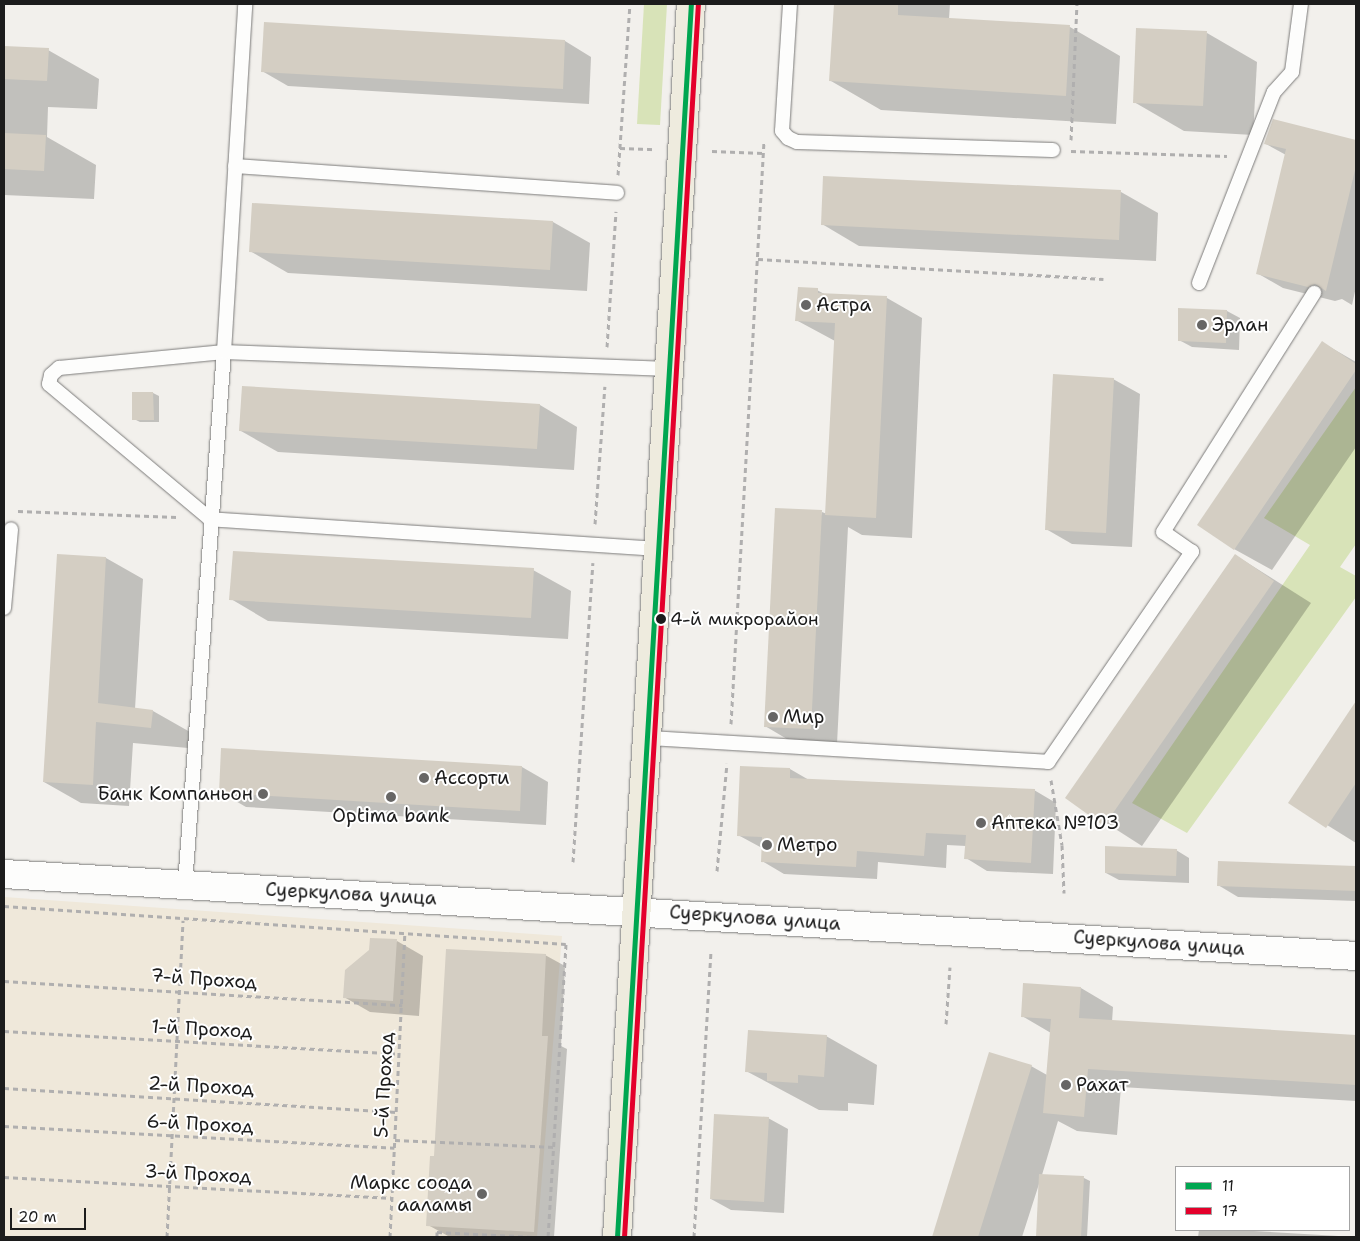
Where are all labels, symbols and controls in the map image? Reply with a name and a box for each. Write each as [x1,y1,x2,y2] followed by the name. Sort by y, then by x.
[816,294,871,316] place label: Астра
[800,299,812,311] marker: Астра
[1212,314,1268,336] place label: Эрлан
[1196,319,1208,331] marker: Эрлан
[670,608,819,630] place label: 4-й микрорайон
[656,614,666,624] marker: 4-й микрорайон
[783,706,824,728] place label: Мир
[767,711,779,723] marker: Мир
[434,767,510,789] place label: Ассорти
[418,772,430,784] marker: Ассорти
[97,783,253,805] place label: Банк Компаньон
[257,788,269,800] marker: Банк Компаньон
[385,791,397,803] marker: Optima bank
[332,805,450,827] place label: Optima bank
[991,812,1119,834] place label: Аптека №103
[975,817,987,829] marker: Аптека №103
[777,834,838,856] place label: Метро
[761,839,773,851] marker: Метро
[265,878,437,910] street label: Суеркулова улица
[669,901,841,935] street label: Суеркулова улица
[1073,926,1245,960] street label: Суеркулова улица
[150,964,258,994] street label: 7-й Проход
[151,1015,253,1043] street label: 1-й Проход
[370,1032,398,1138] street label: 5-й Проход
[147,1072,255,1100] street label: 2-й Проход
[1076,1074,1128,1096] place label: Рахат
[1060,1079,1072,1091] marker: Рахат
[146,1110,254,1138] street label: 6-й Проход
[144,1160,252,1188] street label: 3-й Проход
[1175,1166,1350,1231] legend
[350,1172,472,1216] place label: Маркс соода ааламы
[1222,1176,1234,1196] text: 11
[476,1188,488,1200] marker: Маркс соода ааламы
[12,1198,89,1230] scale bar
[1222,1201,1238,1221] text: 17
[18,1207,57,1227] text: 20 m

